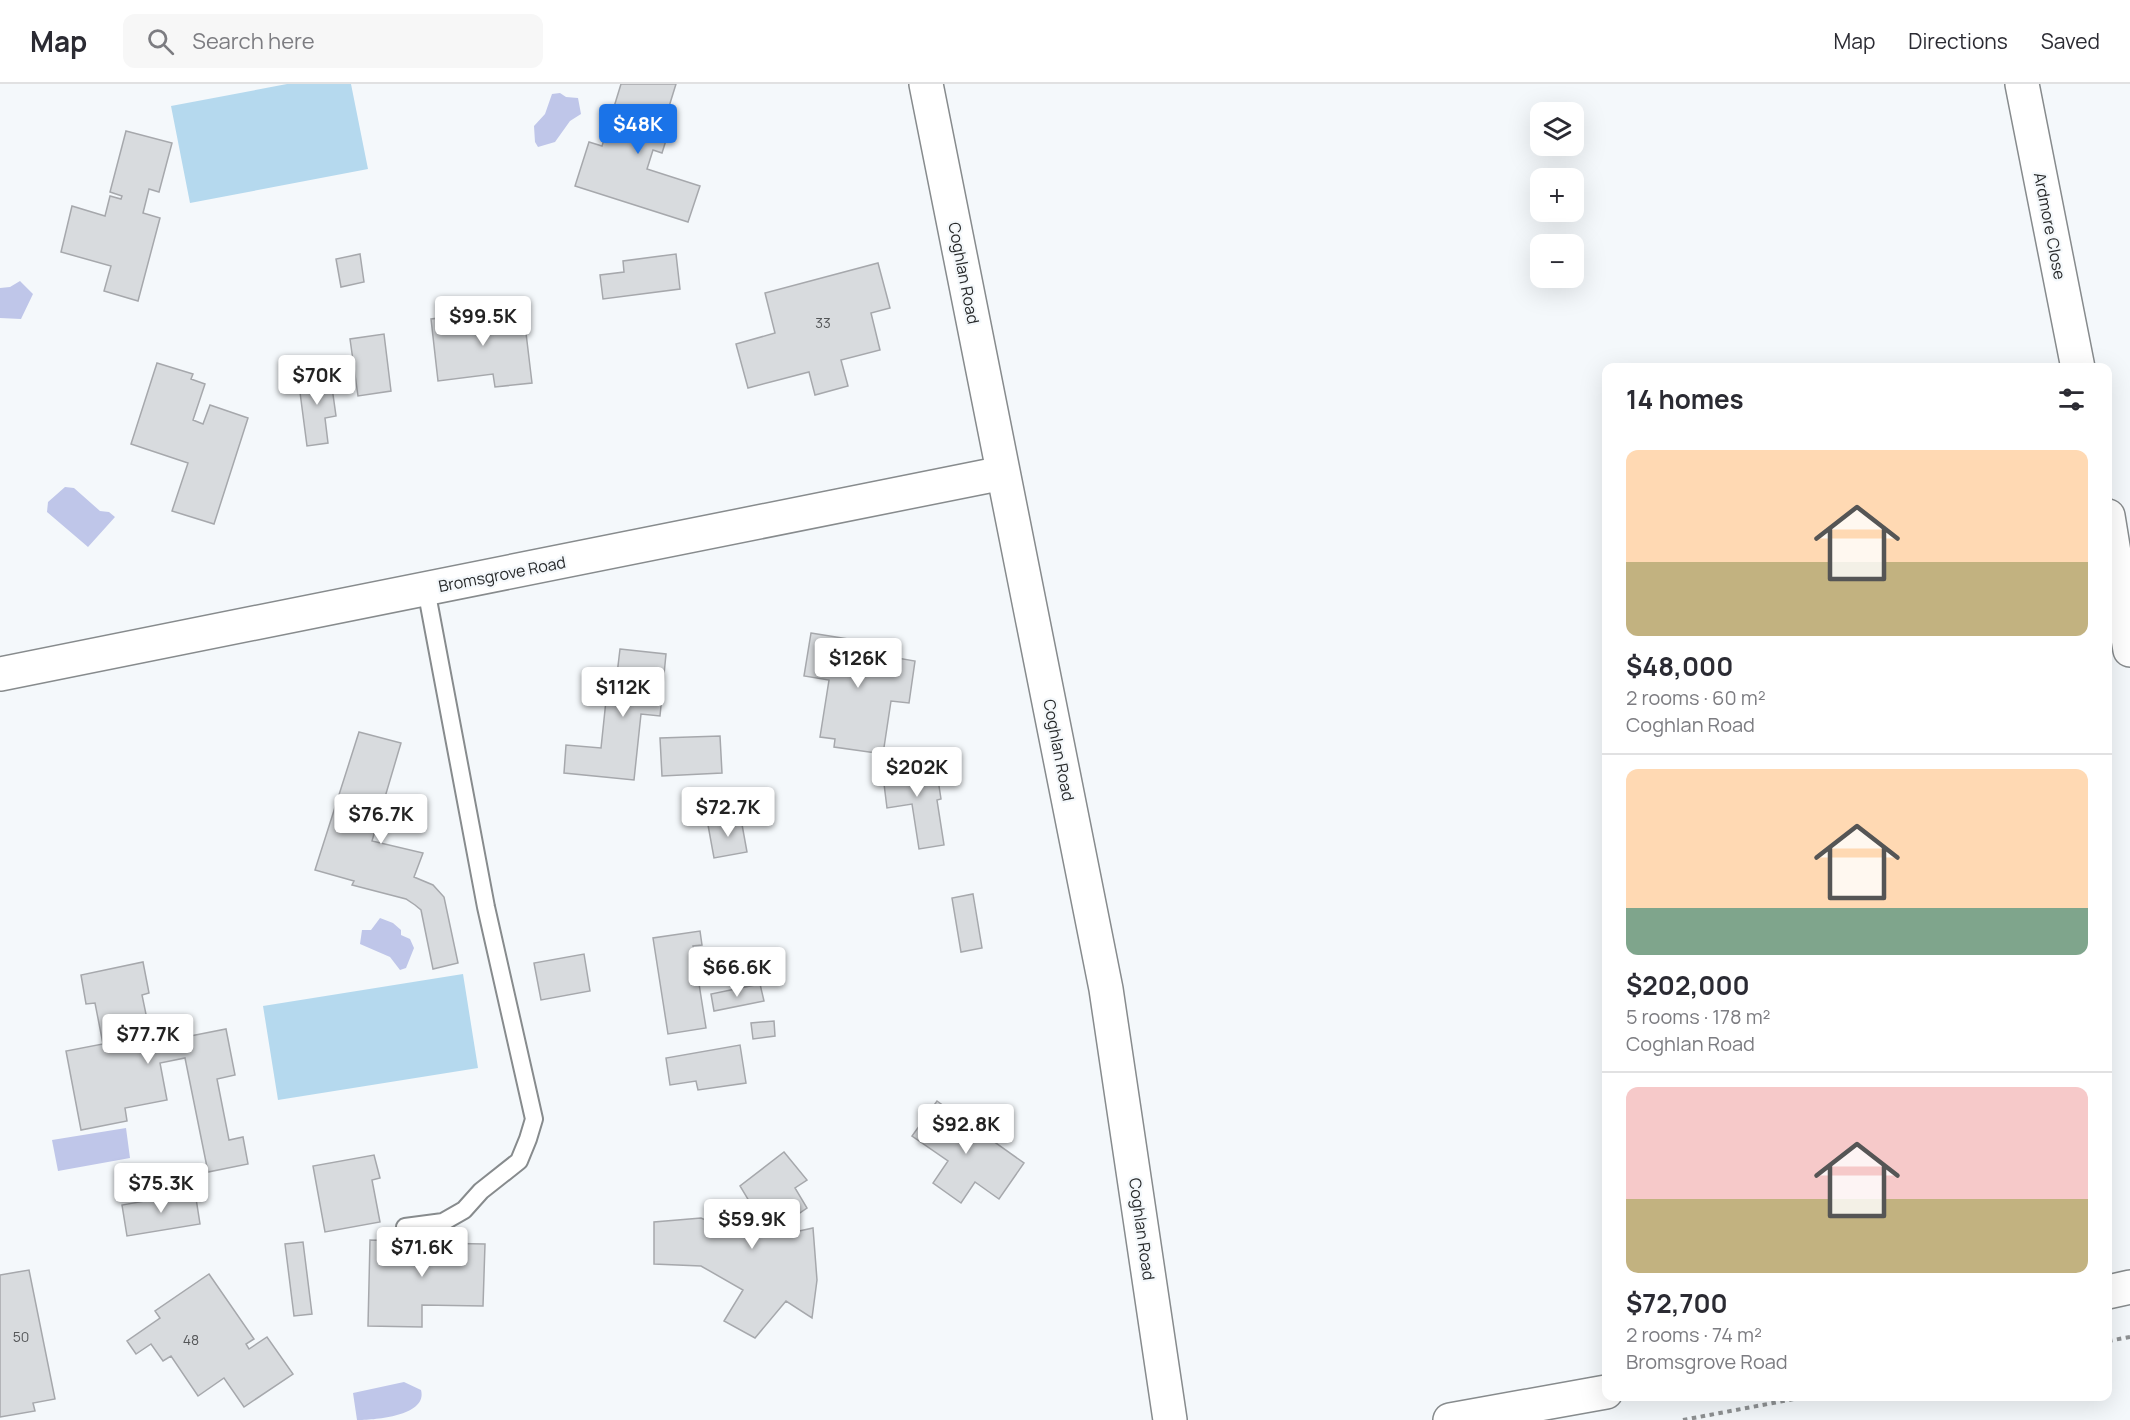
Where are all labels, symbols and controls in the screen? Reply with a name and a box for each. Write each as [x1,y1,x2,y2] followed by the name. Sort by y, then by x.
[123,14,543,68] search box
[30,22,87,60] text: Map
[144,25,177,58] icon: search
[192,26,315,56] text: Search here
[1834,27,1875,55] text: Map
[1908,27,2008,55] text: Directions
[2041,27,2100,55] text: Saved
[1530,102,1584,288] map controls
[1530,102,1584,156] button: layers
[602,104,674,155] pin: $48K
[613,110,663,137] text: $48K
[1530,168,1584,222] button: +
[2029,171,2071,281] street label: Ardmore Close
[943,220,985,326] street label: Coghlan Road
[1530,234,1584,288] button: −
[434,296,532,347] pin: $99.5K
[449,302,517,329] text: $99.5K
[815,313,831,332] house number: 33
[281,355,353,406] pin: $70K
[292,361,342,388] text: $70K
[1626,381,1744,417] text: 14 homes
[2055,383,2088,416] icon: filters
[1803,489,1911,597] icon: home
[436,551,568,597] street label: Bromsgrove Road
[816,638,900,689] pin: $126K
[829,644,887,671] text: $126K
[1626,648,1733,684] text: $48,000
[581,667,665,718] pin: $112K
[596,673,650,700] text: $112K
[1626,684,1766,711] text: 2 rooms · 60 m²
[1038,697,1080,803] street label: Coghlan Road
[1626,711,1755,738] text: Coghlan Road
[875,747,959,798] pin: $202K
[886,753,948,780] text: $202K
[679,787,777,838] pin: $72.7K
[696,793,760,820] text: $72.7K
[332,794,430,845] pin: $76.7K
[348,800,414,827] text: $76.7K
[1803,808,1911,916] icon: home
[688,947,786,998] pin: $66.6K
[703,953,771,980] text: $66.6K
[1626,967,1750,1003] text: $202,000
[1626,1003,1771,1030] text: 5 rooms · 178 m²
[99,1014,197,1065] pin: $77.7K
[116,1020,180,1047] text: $77.7K
[1626,1030,1755,1057] text: Coghlan Road
[917,1104,1015,1155] pin: $92.8K
[932,1110,1000,1137] text: $92.8K
[1803,1126,1911,1234] icon: home
[112,1163,210,1214] pin: $75.3K
[128,1169,194,1196] text: $75.3K
[1124,1176,1160,1282] street label: Coghlan Road
[703,1199,801,1250] pin: $59.9K
[718,1205,786,1232] text: $59.9K
[373,1227,471,1278] pin: $71.6K
[391,1233,453,1260] text: $71.6K
[1626,1285,1728,1321] text: $72,700
[1626,1321,1762,1348] text: 2 rooms · 74 m²
[13,1327,29,1346] house number: 50
[183,1330,199,1349] house number: 48
[1626,1348,1788,1375] text: Bromsgrove Road

